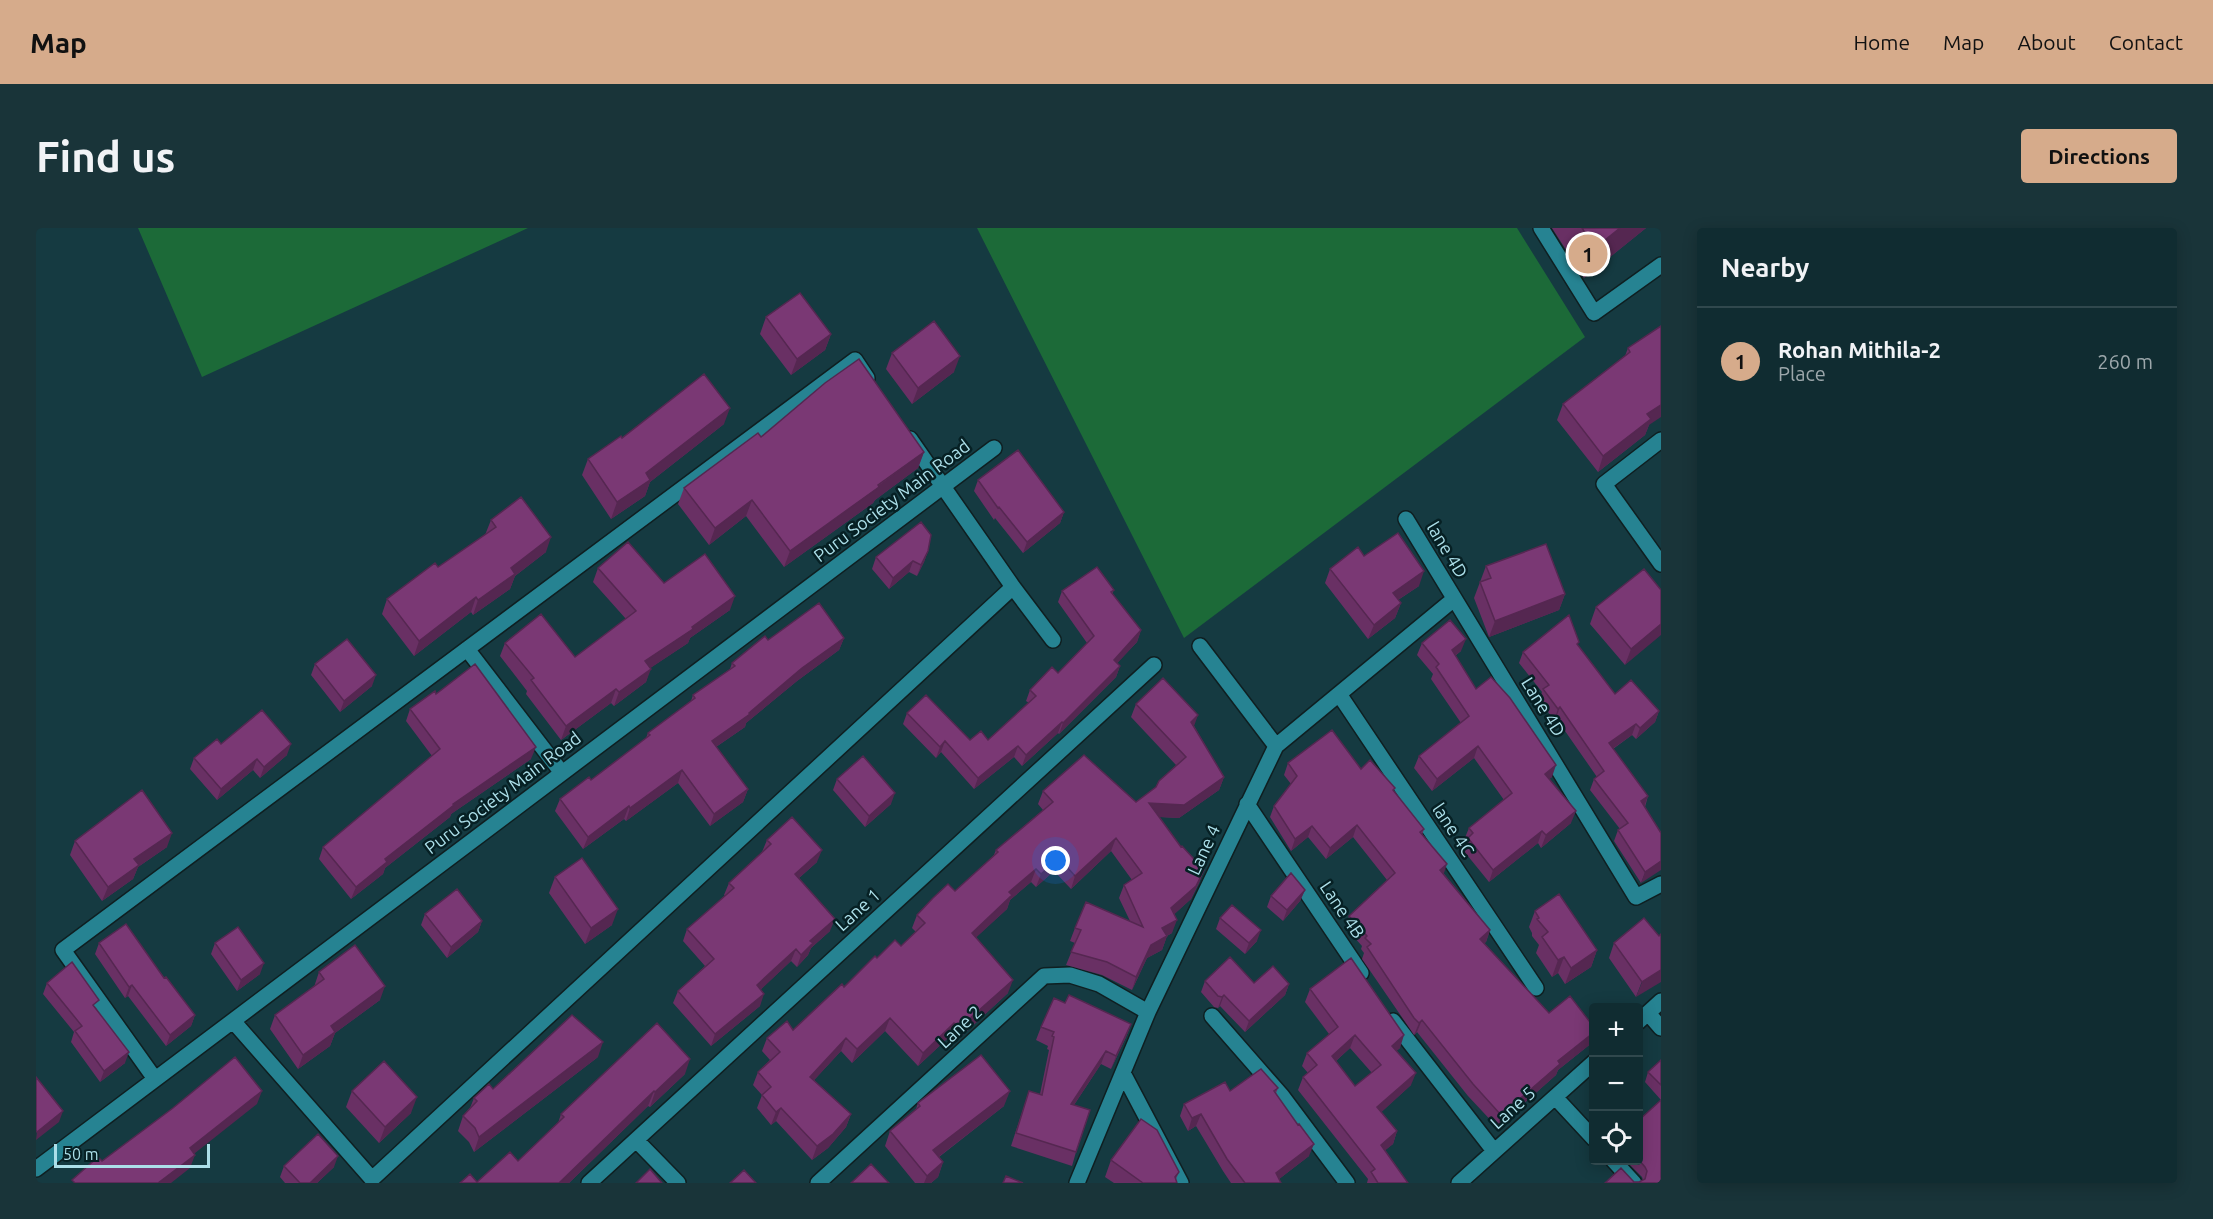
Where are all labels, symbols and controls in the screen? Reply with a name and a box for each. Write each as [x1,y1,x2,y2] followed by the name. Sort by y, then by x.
[30,27,87,58] text: Map
[1853,30,1910,54] text: Home
[1943,30,1984,54] text: Map
[2017,30,2076,54] text: About
[2109,30,2183,54] text: Contact
[2021,129,2177,183] button: Directions
[36,133,175,180] text: Find us
[1568,231,1608,276] pin: 1
[1721,253,1809,282] text: Nearby
[1778,337,1941,362] text: Rohan Mithila-2
[1735,350,1746,373] text: 1
[2097,350,2153,373] text: 260 m
[1778,362,1826,385] text: Place
[810,435,973,565] street label: Puru Society Main Road
[1424,518,1472,581] street label: lane 4D
[1518,673,1570,740] street label: Lane 4D
[421,727,584,857] street label: Puru Society Main Road
[1429,799,1479,860] street label: lane 4C
[1183,821,1223,878] street label: Lane 4
[1041,846,1070,875] your location
[1317,877,1369,942] street label: Lane 4B
[831,884,884,934] street label: Lane 1
[933,1001,985,1052] street label: Lane 2
[1589,1003,1643,1165] map controls
[1589,1003,1643,1057] button: +
[1589,1057,1643,1111] button: −
[1486,1082,1539,1132] street label: Lane 5
[1589,1111,1643,1165] button: locate
[54,1141,210,1168] scale bar
[63,1145,99,1163] text: 50 m

